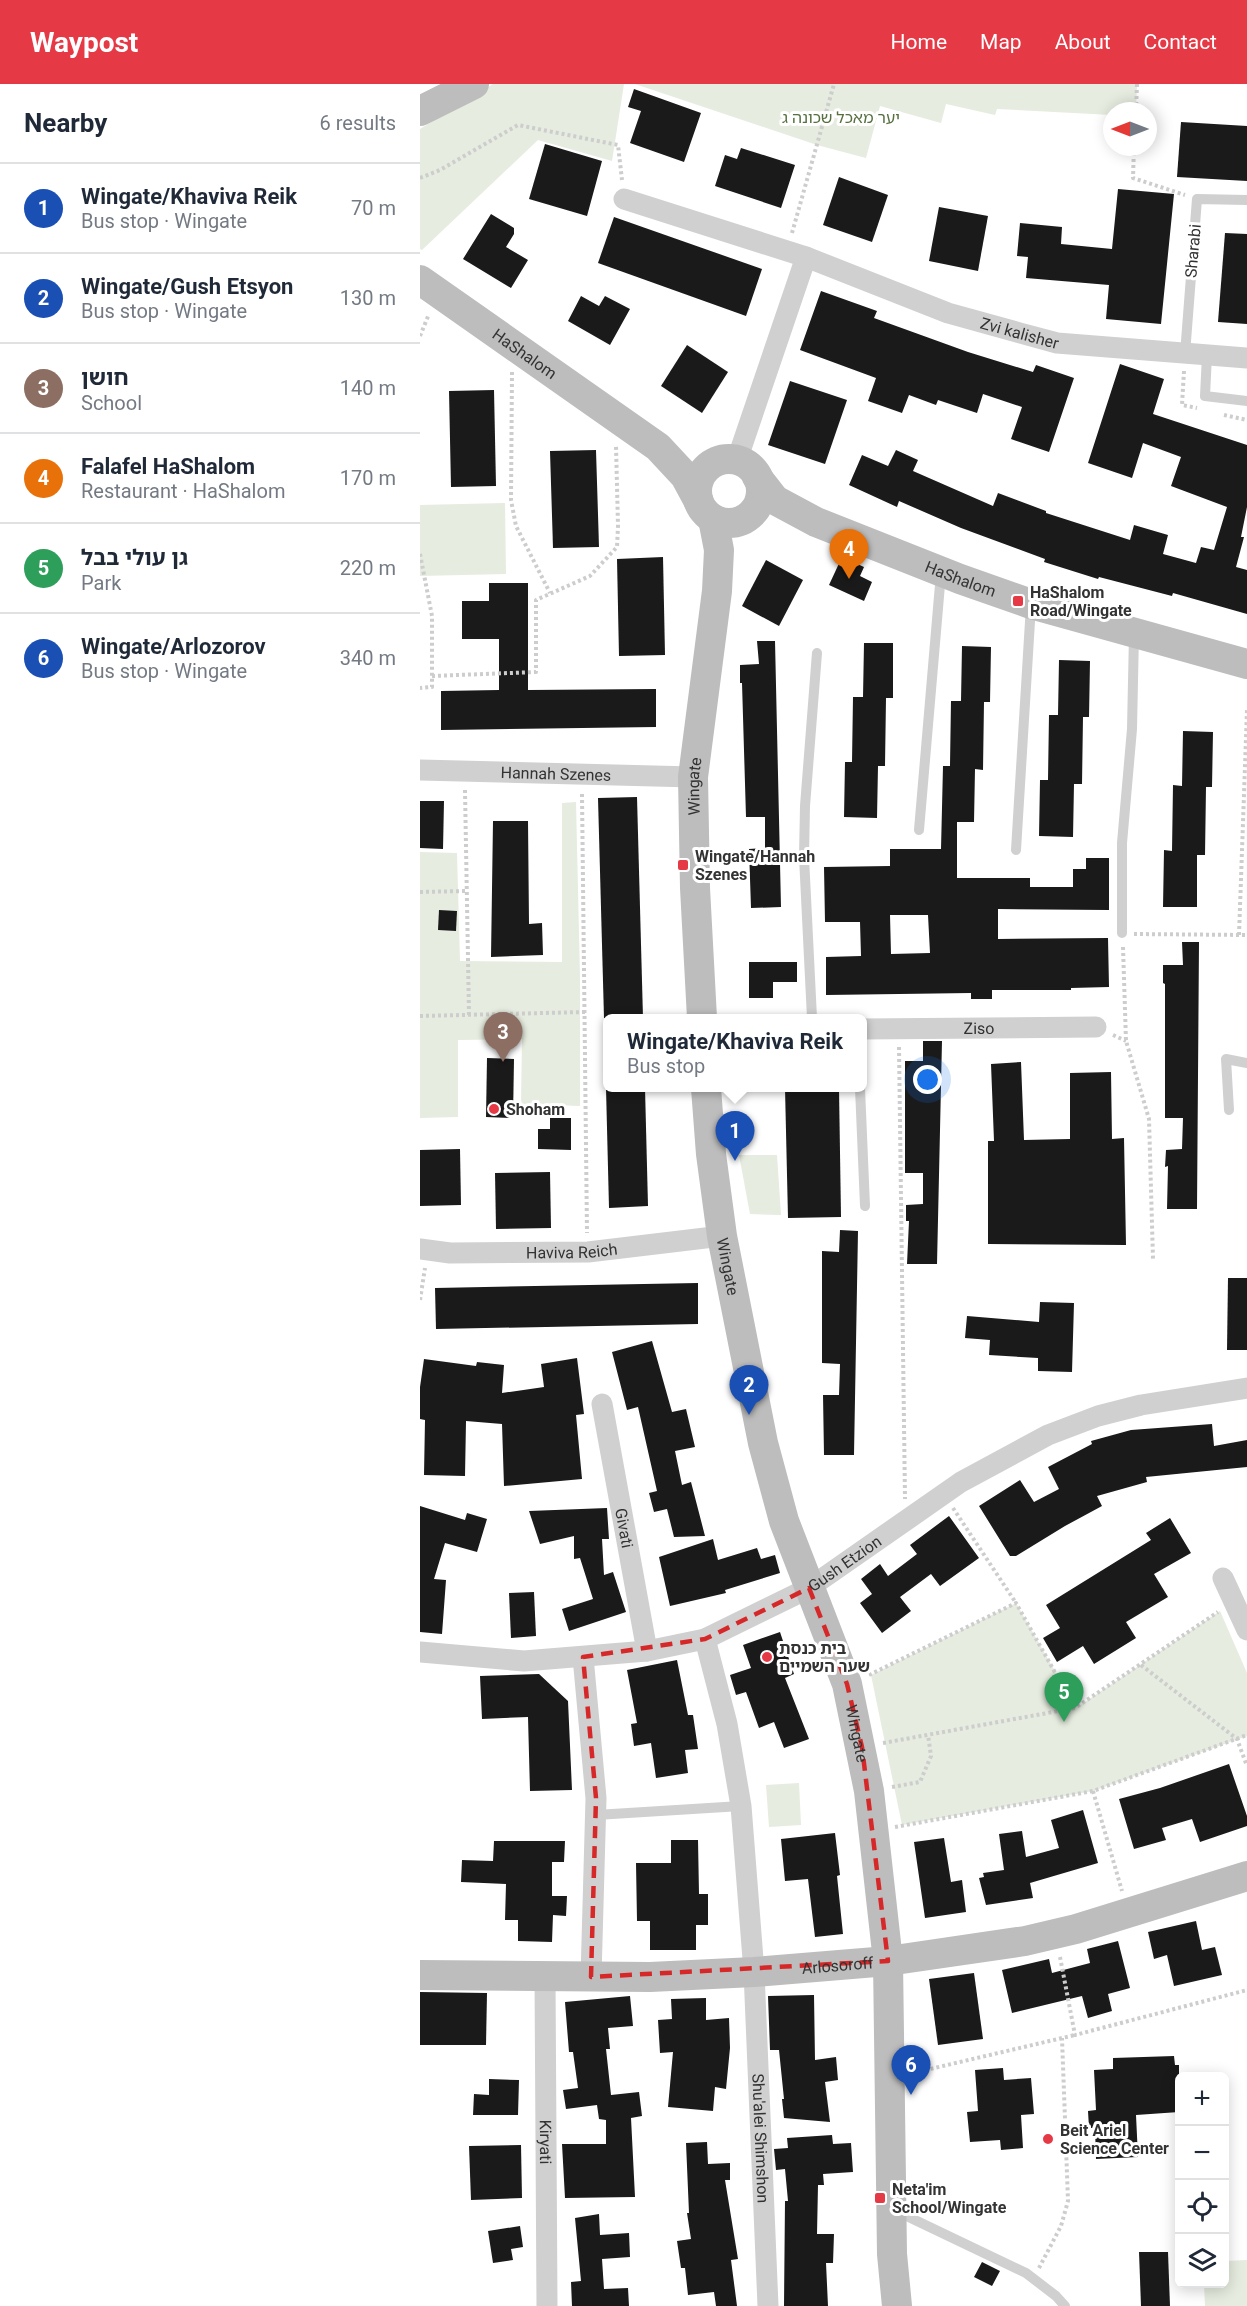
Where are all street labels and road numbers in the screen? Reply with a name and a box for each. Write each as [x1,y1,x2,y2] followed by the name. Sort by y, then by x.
[1181,223,1205,279] street label: Sharabi
[978,313,1062,353] street label: Zvi kalisher
[489,324,561,383] street label: HaShalom
[922,557,999,600] street label: HaShalom
[683,756,705,816] street label: Wingate
[500,763,612,784] street label: Hannah Szenes
[963,1018,995,1038] street label: Ziso
[713,1236,743,1297] street label: Wingate
[526,1239,618,1262] street label: Haviva Reich
[612,1506,638,1549] street label: Givati
[804,1531,885,1595] street label: Gush Etzion
[842,1703,872,1764] street label: Wingate
[801,1953,875,1978] street label: Arlosoroff
[749,2073,773,2204] street label: Shu'alei Shimshon
[536,2120,556,2164] street label: Kiryati

